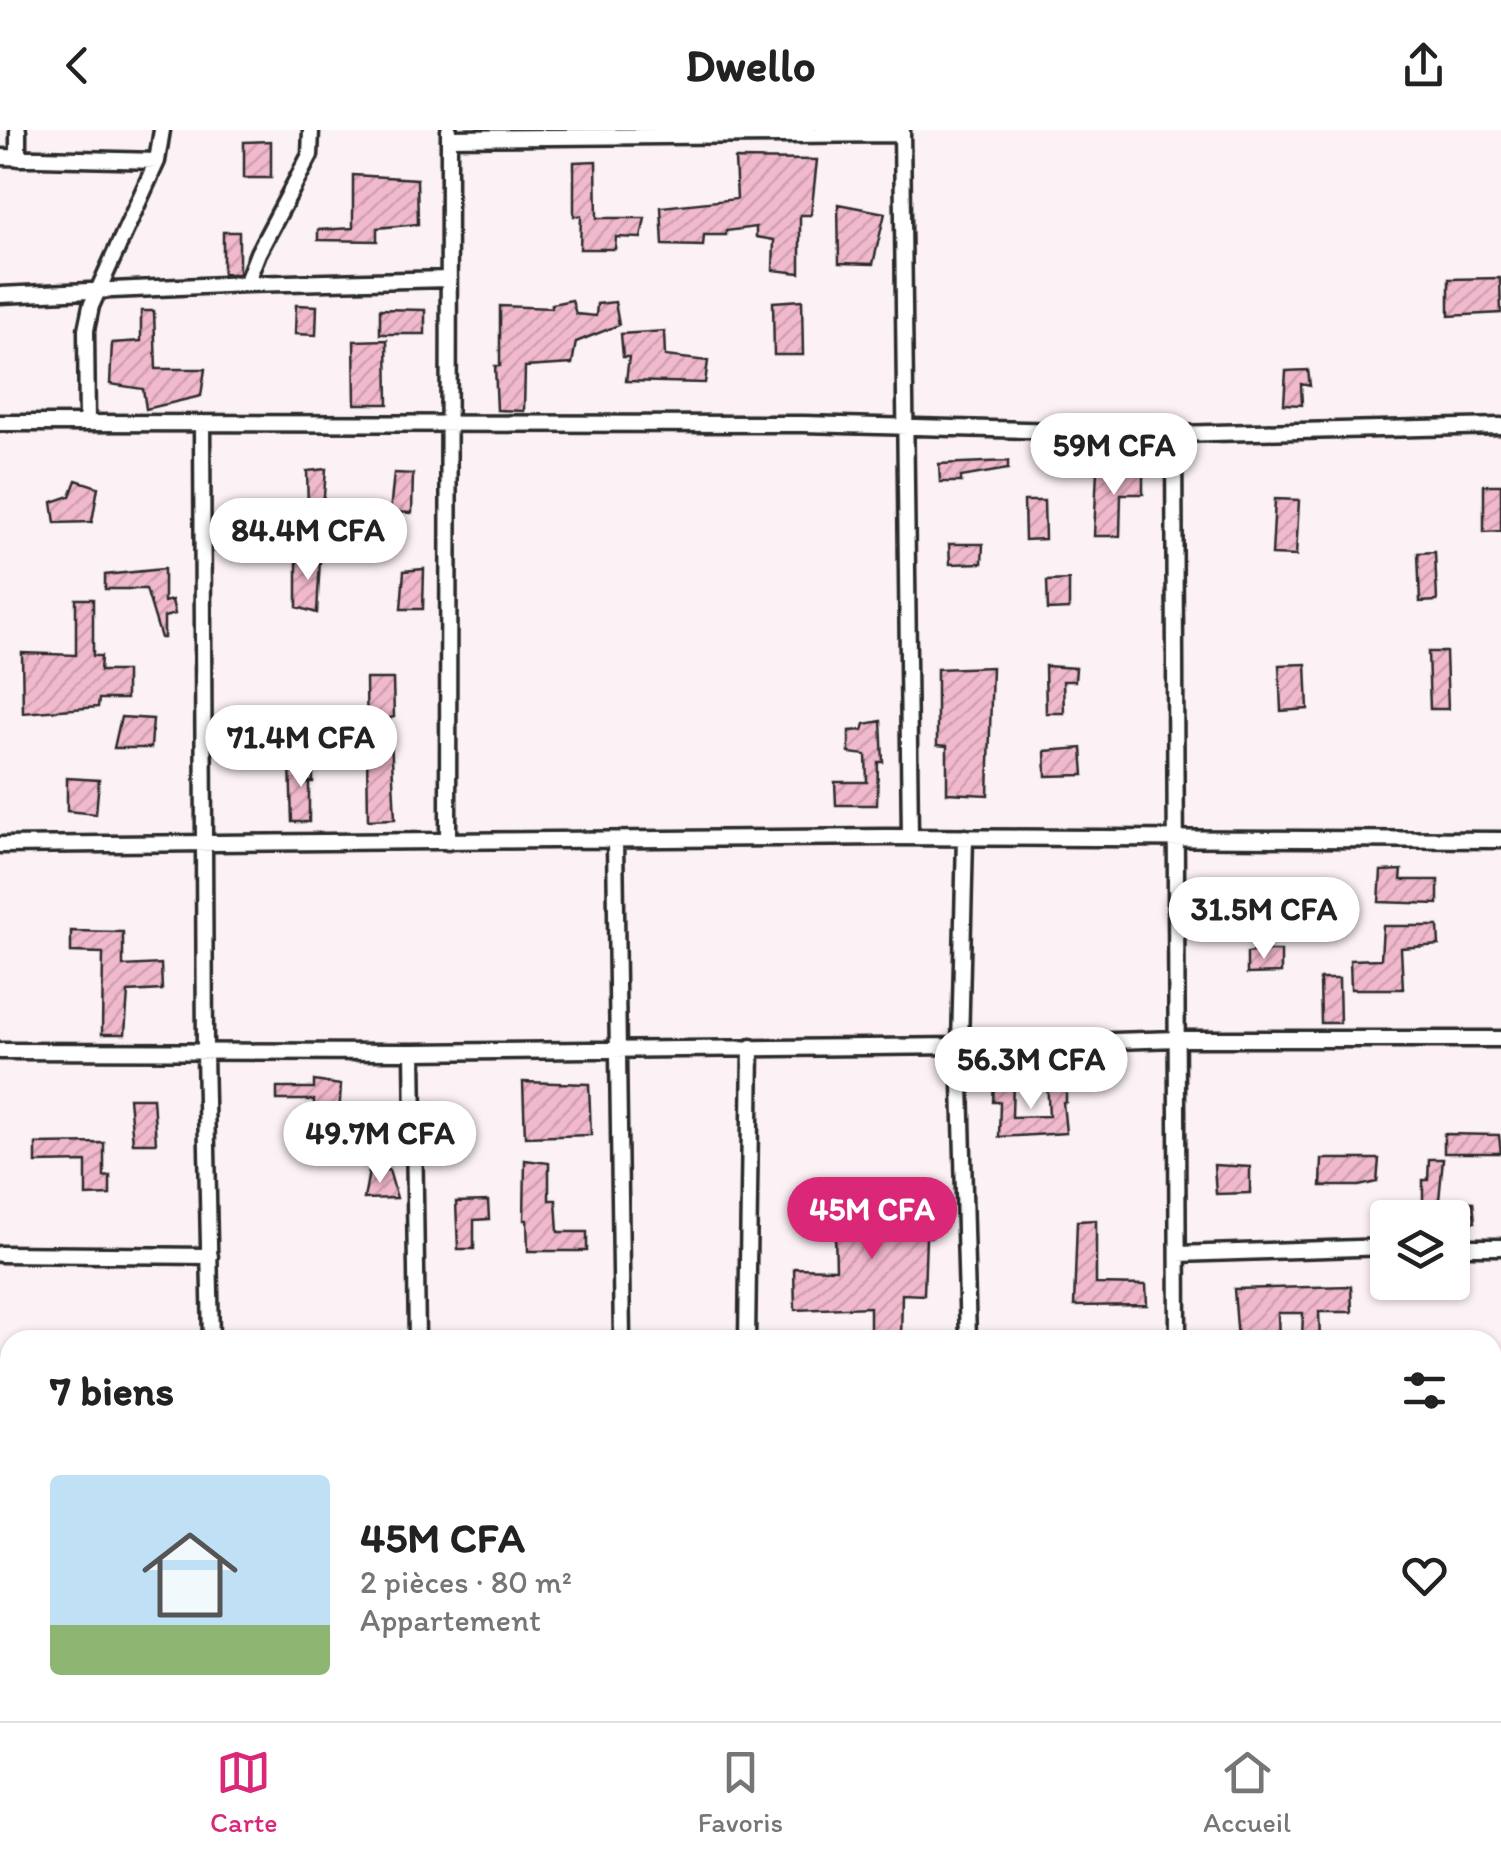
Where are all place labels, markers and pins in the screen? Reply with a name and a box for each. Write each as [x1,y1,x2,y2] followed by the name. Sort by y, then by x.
[1022,413,1206,498] pin: 59M CFA
[194,498,422,583] pin: 84.4M CFA
[187,705,415,790] pin: 71.4M CFA
[1150,877,1378,962] pin: 31.5M CFA
[917,1027,1145,1112] pin: 56.3M CFA
[266,1101,494,1186] pin: 49.7M CFA
[780,1177,964,1262] pin: 45M CFA

